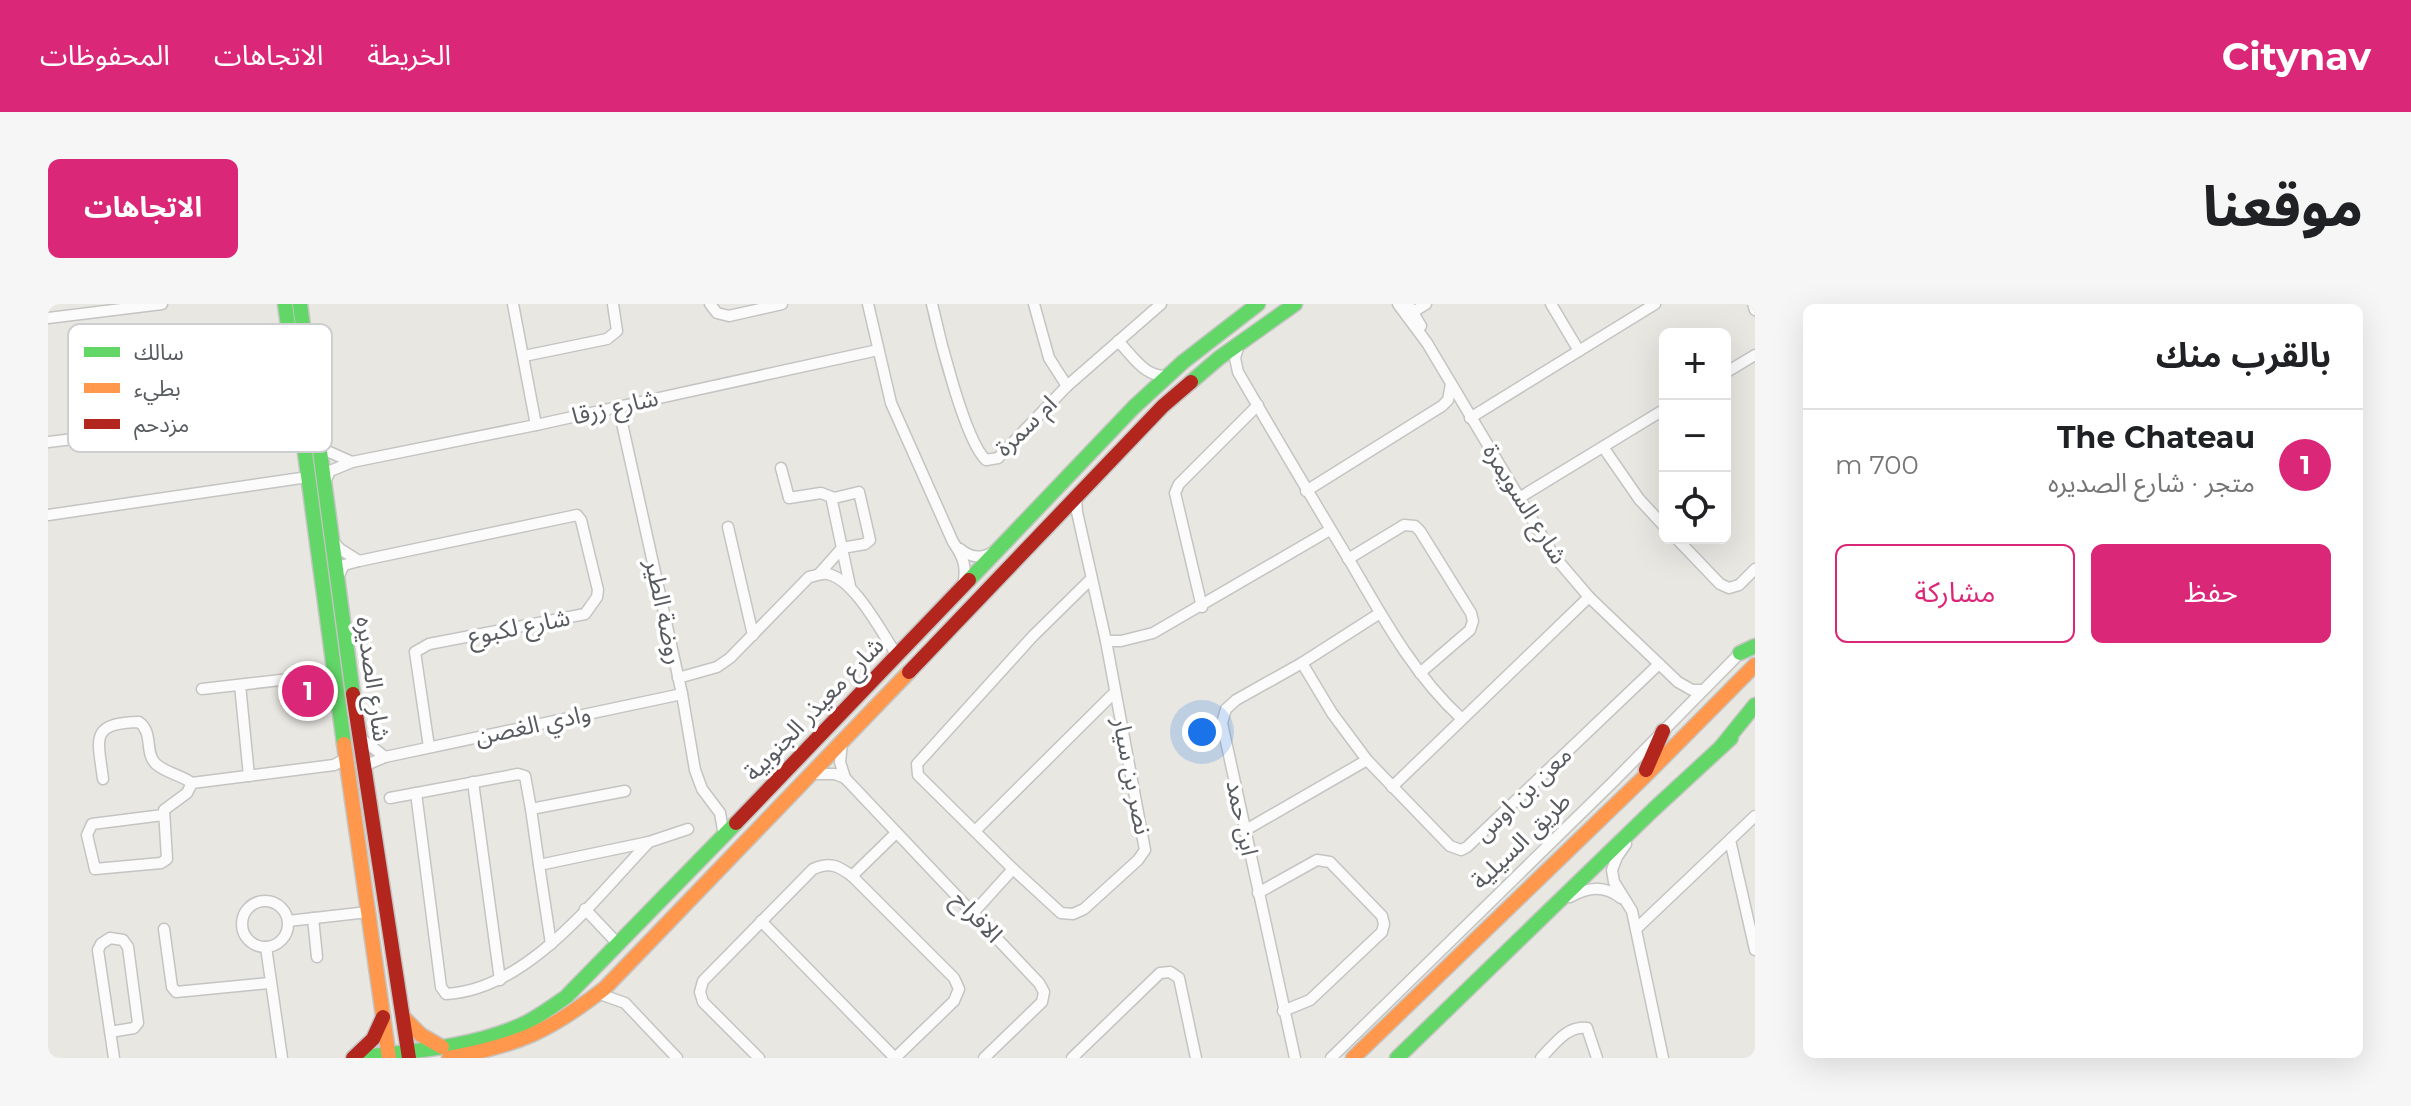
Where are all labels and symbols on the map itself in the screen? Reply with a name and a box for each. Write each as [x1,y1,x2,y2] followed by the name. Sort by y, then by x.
[68,324,332,452] legend
[134,339,184,366] text: سالك
[134,375,181,405] text: بطيء
[569,383,662,433] street label: شارع زرقا
[989,389,1065,465] street label: ام سمرة
[134,411,189,441] text: مزدحم
[1475,438,1574,571] street label: شارع السويمرة
[639,556,690,667] street label: روضة الطير
[465,602,573,654] street label: شارع لكبوع
[347,615,397,744] street label: شارع الصديره
[738,631,892,789] street label: شارع معيذر الجنوبية
[282,661,334,721] pin: 1
[473,698,594,755] street label: وادي الغصن
[1182,712,1222,752] your location
[1107,714,1158,837] street label: نصر بن سيار
[1468,740,1578,847] street label: معن بن اوس
[1220,777,1265,858] street label: ابن حمد
[1465,786,1577,896] street label: طريق السيلية
[944,885,1009,951] street label: الافراح

